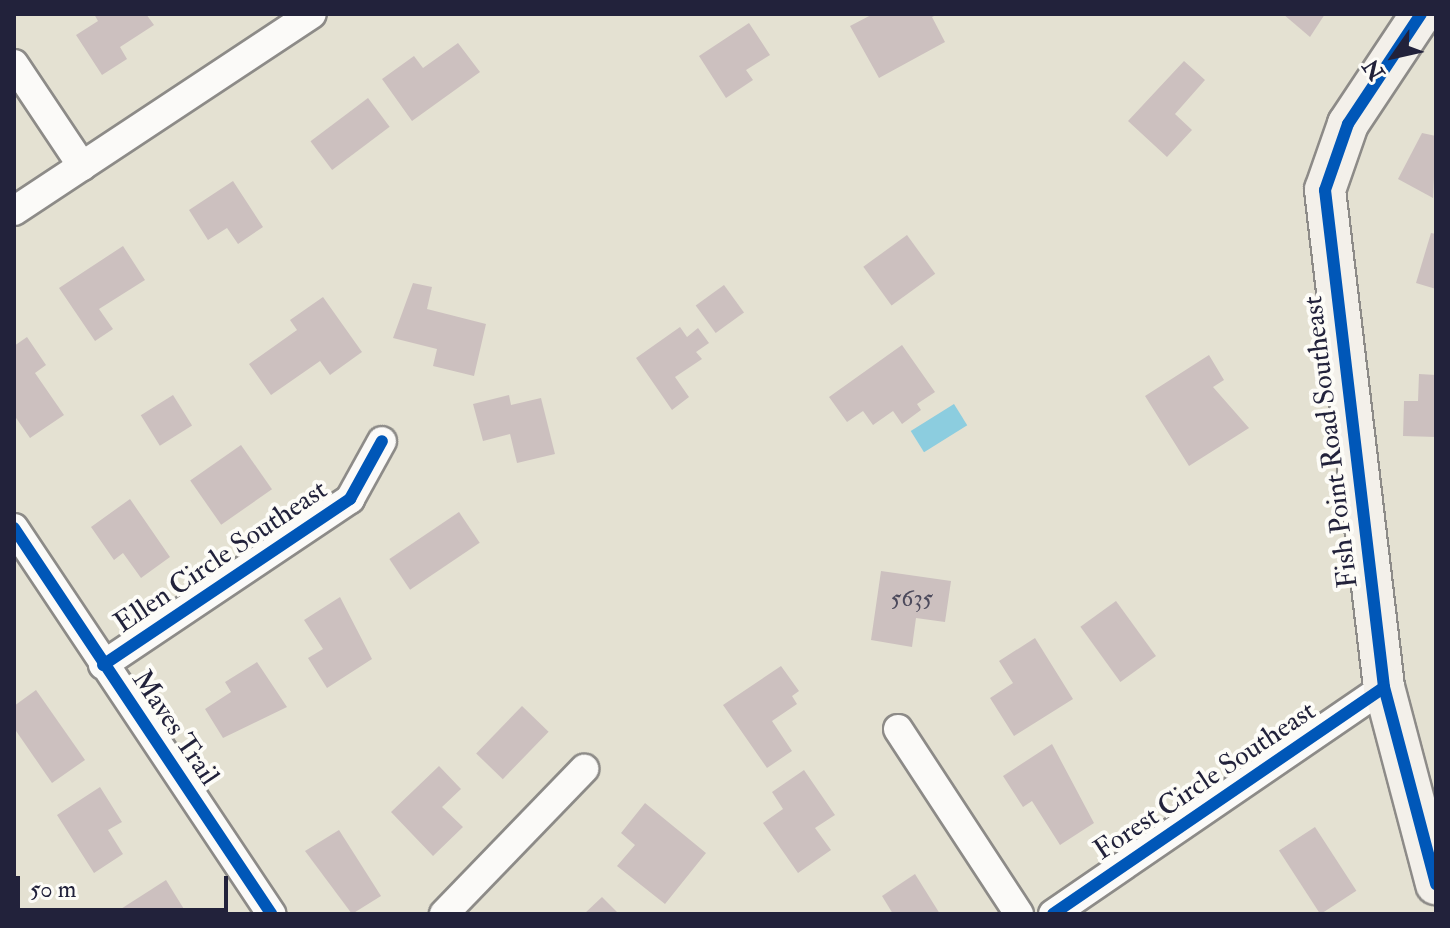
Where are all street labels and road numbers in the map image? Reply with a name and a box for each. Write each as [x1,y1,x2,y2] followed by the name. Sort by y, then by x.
[1296,294,1366,590] street label: Fish Point Road Southeast
[108,473,334,641] street label: Ellen Circle Southeast
[124,664,226,792] street label: Maves Trail
[1088,694,1322,868] street label: Forest Circle Southeast

